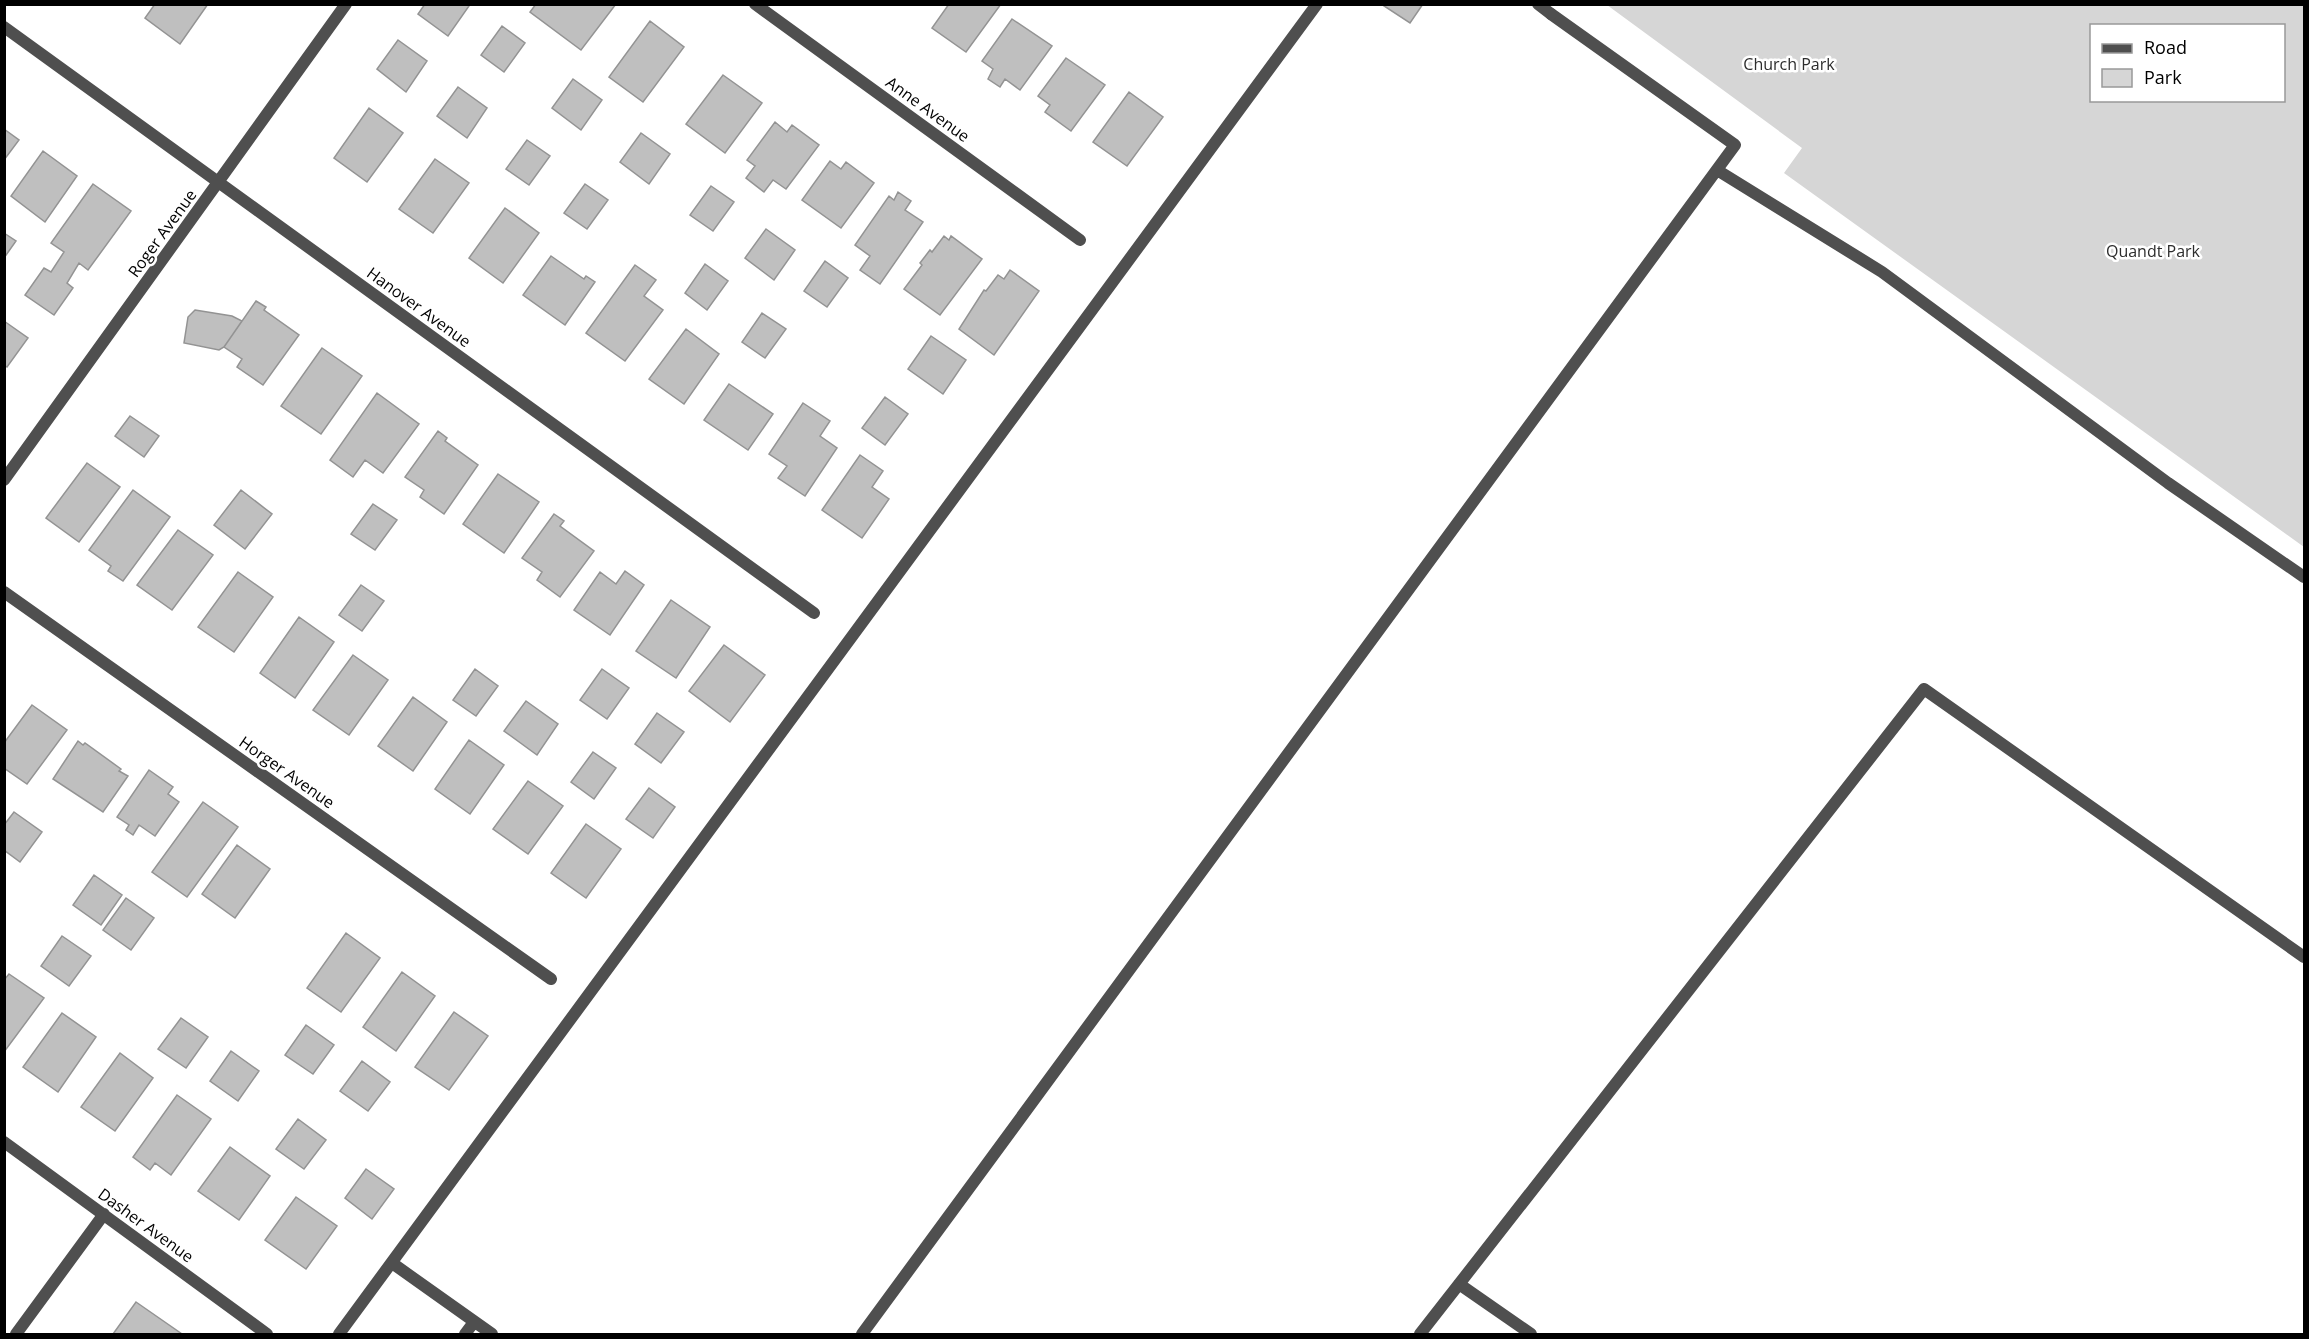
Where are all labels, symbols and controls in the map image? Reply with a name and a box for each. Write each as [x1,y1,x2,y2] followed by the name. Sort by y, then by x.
[2090,24,2285,102] legend
[2144,35,2187,59] text: Road
[1743,53,1835,75] park label: Church Park
[2144,65,2182,89] text: Park
[882,71,974,147] street label: Anne Avenue
[123,185,201,281] street label: Roger Avenue
[2106,240,2201,262] park label: Quandt Park
[363,262,475,352] street label: Hanover Avenue
[235,731,339,813] street label: Horger Avenue
[94,1183,198,1267] street label: Dasher Avenue

